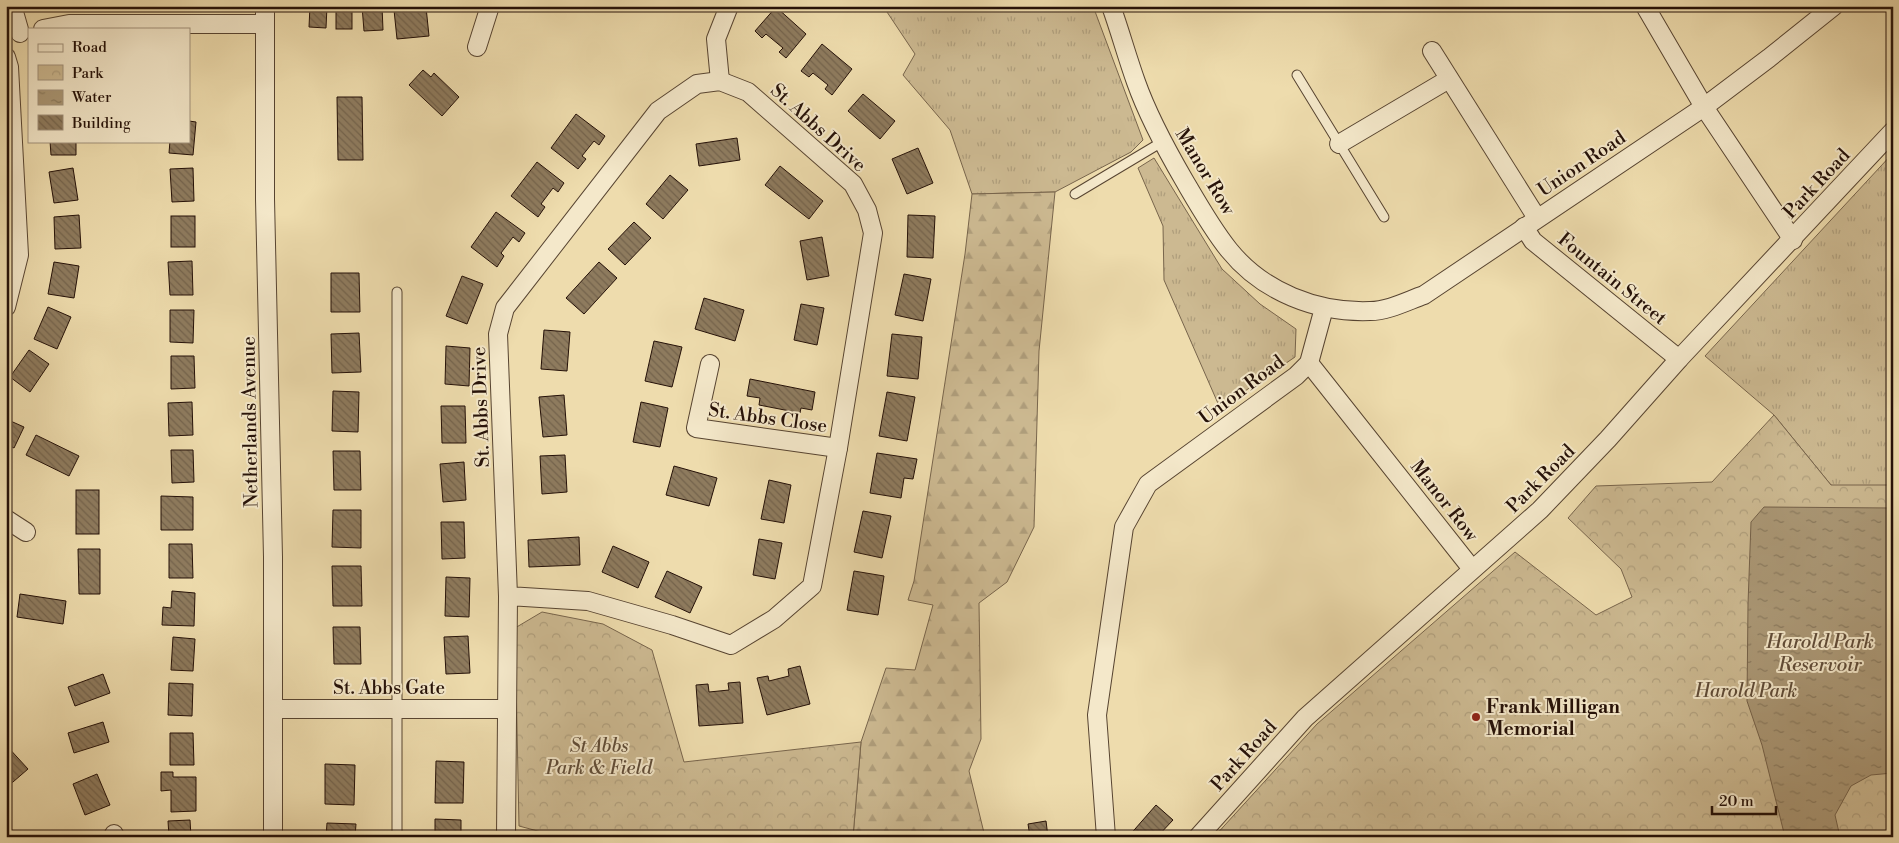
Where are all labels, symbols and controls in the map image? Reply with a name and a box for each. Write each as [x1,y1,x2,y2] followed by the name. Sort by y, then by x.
[28,28,190,142] legend
[72,38,107,57] text: Road
[72,64,104,83] text: Park
[765,78,871,177] street label: St. Abbs Drive
[71,88,112,107] text: Water
[71,114,131,133] text: Building
[1170,124,1241,220] street label: Manor Row
[1533,125,1630,202] street label: Union Road
[1778,143,1855,224] street label: Park Road
[1553,227,1672,330] street label: Fountain Street
[237,336,263,508] street label: Netherlands Avenue
[467,346,495,468] street label: St. Abbs Drive
[1194,350,1289,430] street label: Union Road
[707,398,829,438] street label: St. Abbs Close
[1501,439,1580,518] street label: Park Road
[1405,455,1484,547] street label: Manor Row
[1765,630,1874,678] water label: Harold Park Reservoir
[333,676,445,700] street label: St. Abbs Gate
[1694,679,1797,703] park label: Harold Park
[1486,695,1620,741] place label: Frank Milligan Memorial
[1470,711,1482,723] marker: Frank Milligan Memorial
[1206,715,1282,796] street label: Park Road
[545,734,654,780] park label: St Abbs Park & Field
[1712,783,1775,815] scale bar
[1719,792,1754,811] text: 20 m

